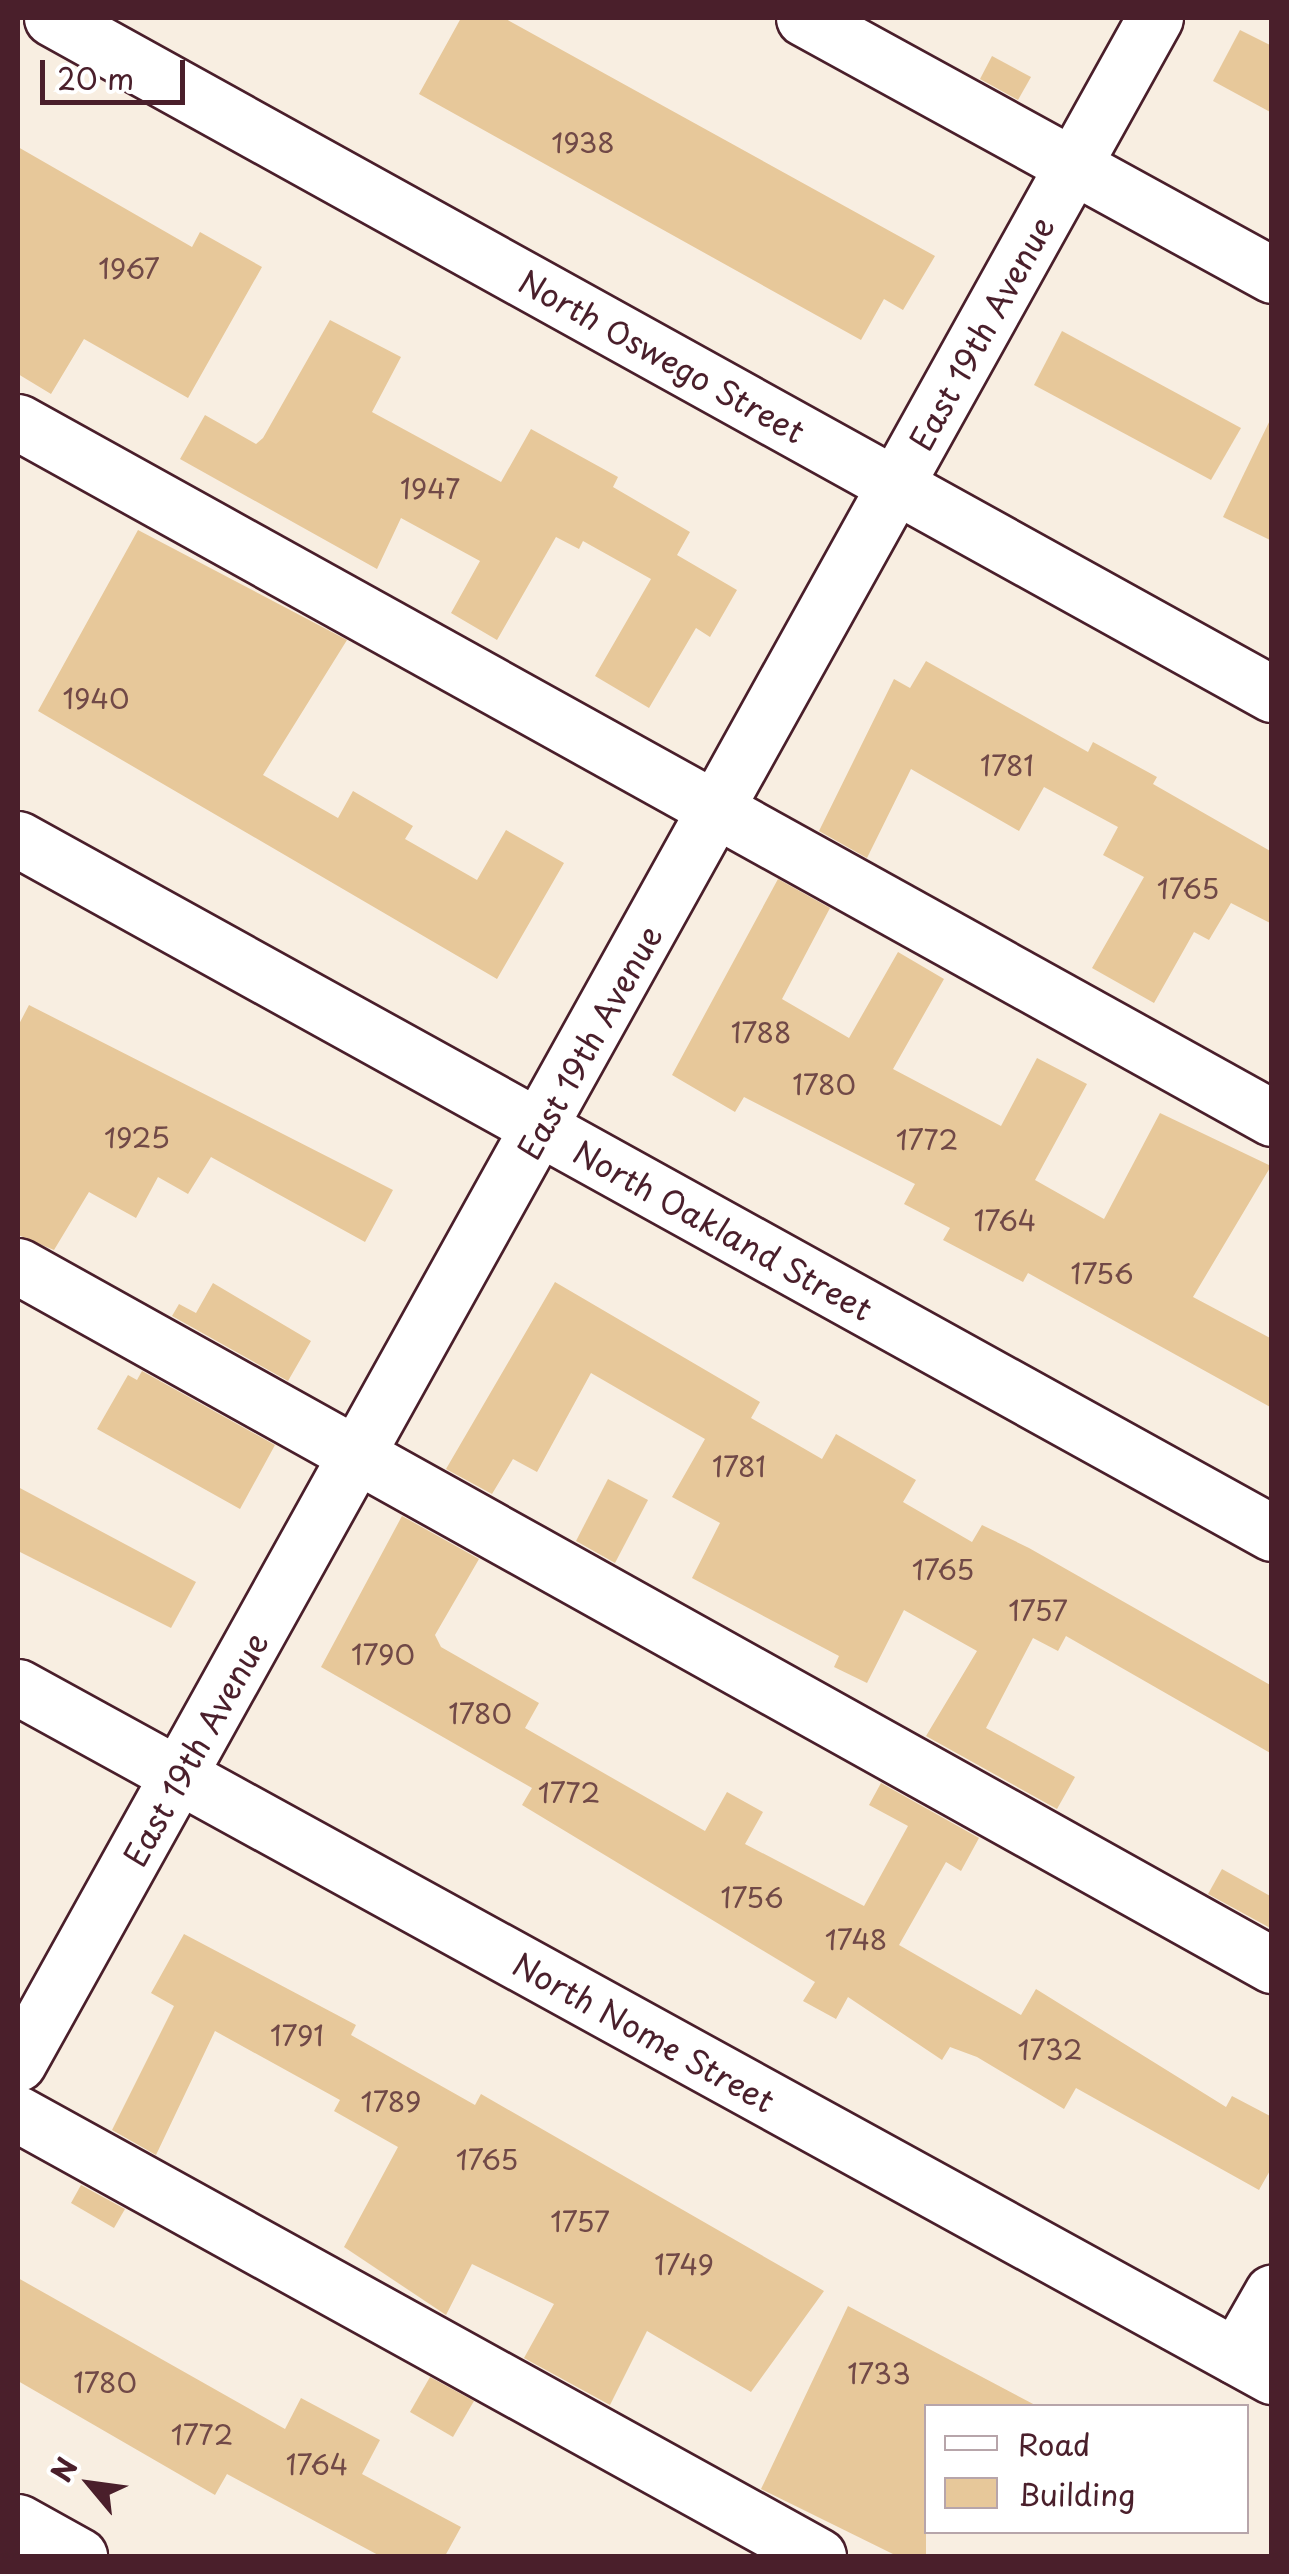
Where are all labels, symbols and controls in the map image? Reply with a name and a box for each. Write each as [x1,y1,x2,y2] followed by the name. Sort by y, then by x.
[45,40,190,102] scale bar
[57,55,134,100] text: 20 m
[551,125,615,159] house number: 1938
[901,210,1061,456] street label: East 19th Avenue
[98,251,160,285] house number: 1967
[512,261,812,451] street label: North Oswego Street
[400,471,460,505] house number: 1947
[63,681,129,715] house number: 1940
[980,748,1034,782] house number: 1781
[1157,871,1219,905] house number: 1765
[509,919,669,1165] street label: East 19th Avenue
[731,1015,791,1049] house number: 1788
[792,1067,856,1101] house number: 1780
[104,1120,170,1154] house number: 1925
[896,1122,958,1156] house number: 1772
[567,1132,879,1328] street label: North Oakland Street
[974,1203,1036,1237] house number: 1764
[1070,1256,1134,1290] house number: 1756
[712,1449,766,1483] house number: 1781
[912,1552,974,1586] house number: 1765
[1008,1593,1068,1627] house number: 1757
[115,1626,275,1872] street label: East 19th Avenue
[351,1637,415,1671] house number: 1790
[448,1696,512,1730] house number: 1780
[538,1775,600,1809] house number: 1772
[720,1880,784,1914] house number: 1756
[825,1922,887,1956] house number: 1748
[505,1943,783,2121] street label: North Nome Street
[270,2018,324,2052] house number: 1791
[1018,2032,1082,2066] house number: 1732
[361,2084,421,2118] house number: 1789
[456,2142,518,2176] house number: 1765
[550,2204,610,2238] house number: 1757
[654,2247,714,2281] house number: 1749
[847,2356,911,2390] house number: 1733
[73,2365,137,2399] house number: 1780
[924,2404,1249,2534] legend
[171,2417,233,2451] house number: 1772
[1018,2421,1091,2466] text: Road
[40,2434,140,2534] north arrow
[286,2447,348,2481] house number: 1764
[39,2449,88,2489] text: N
[1018,2471,1135,2516] text: Building

